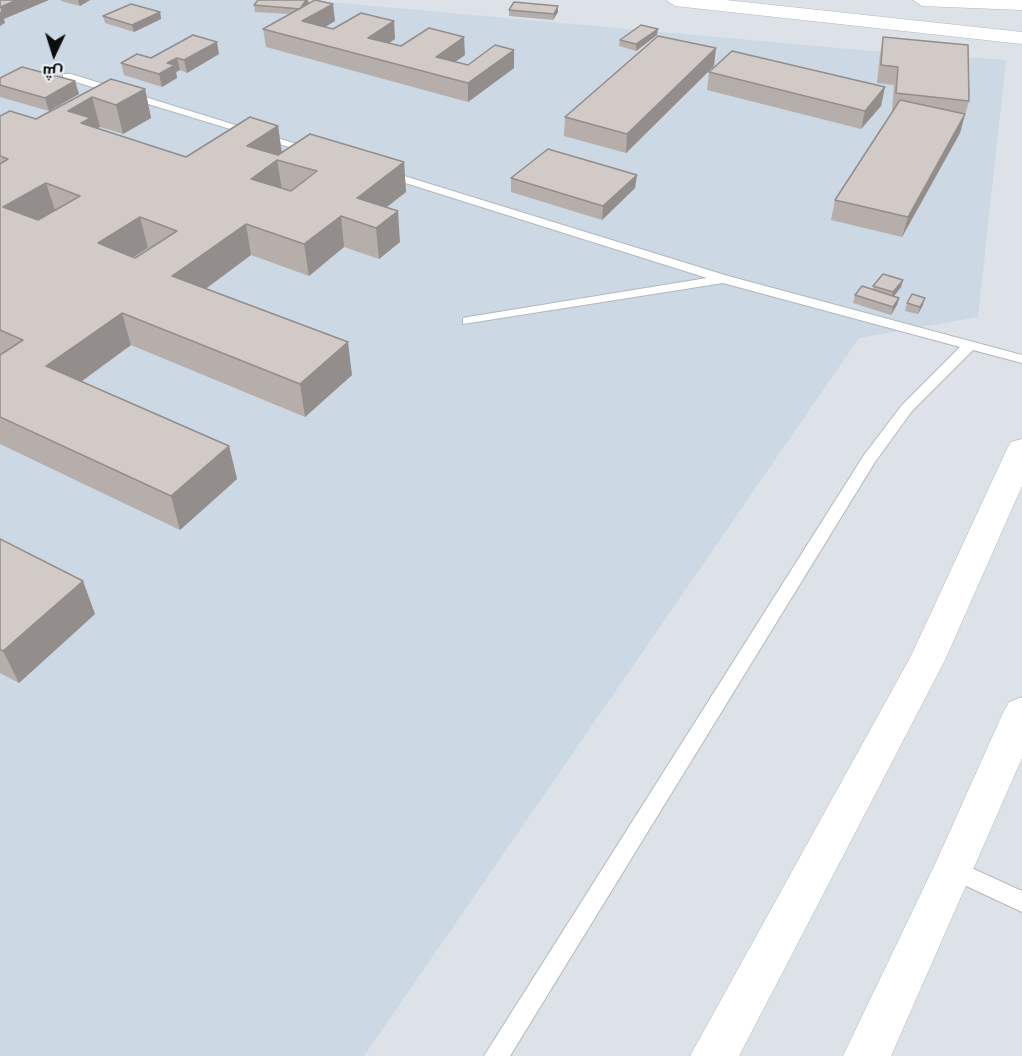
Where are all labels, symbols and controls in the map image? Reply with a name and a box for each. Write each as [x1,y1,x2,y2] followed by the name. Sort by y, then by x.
[24,24,84,84] north arrow
[42,62,64,83] text: ش

